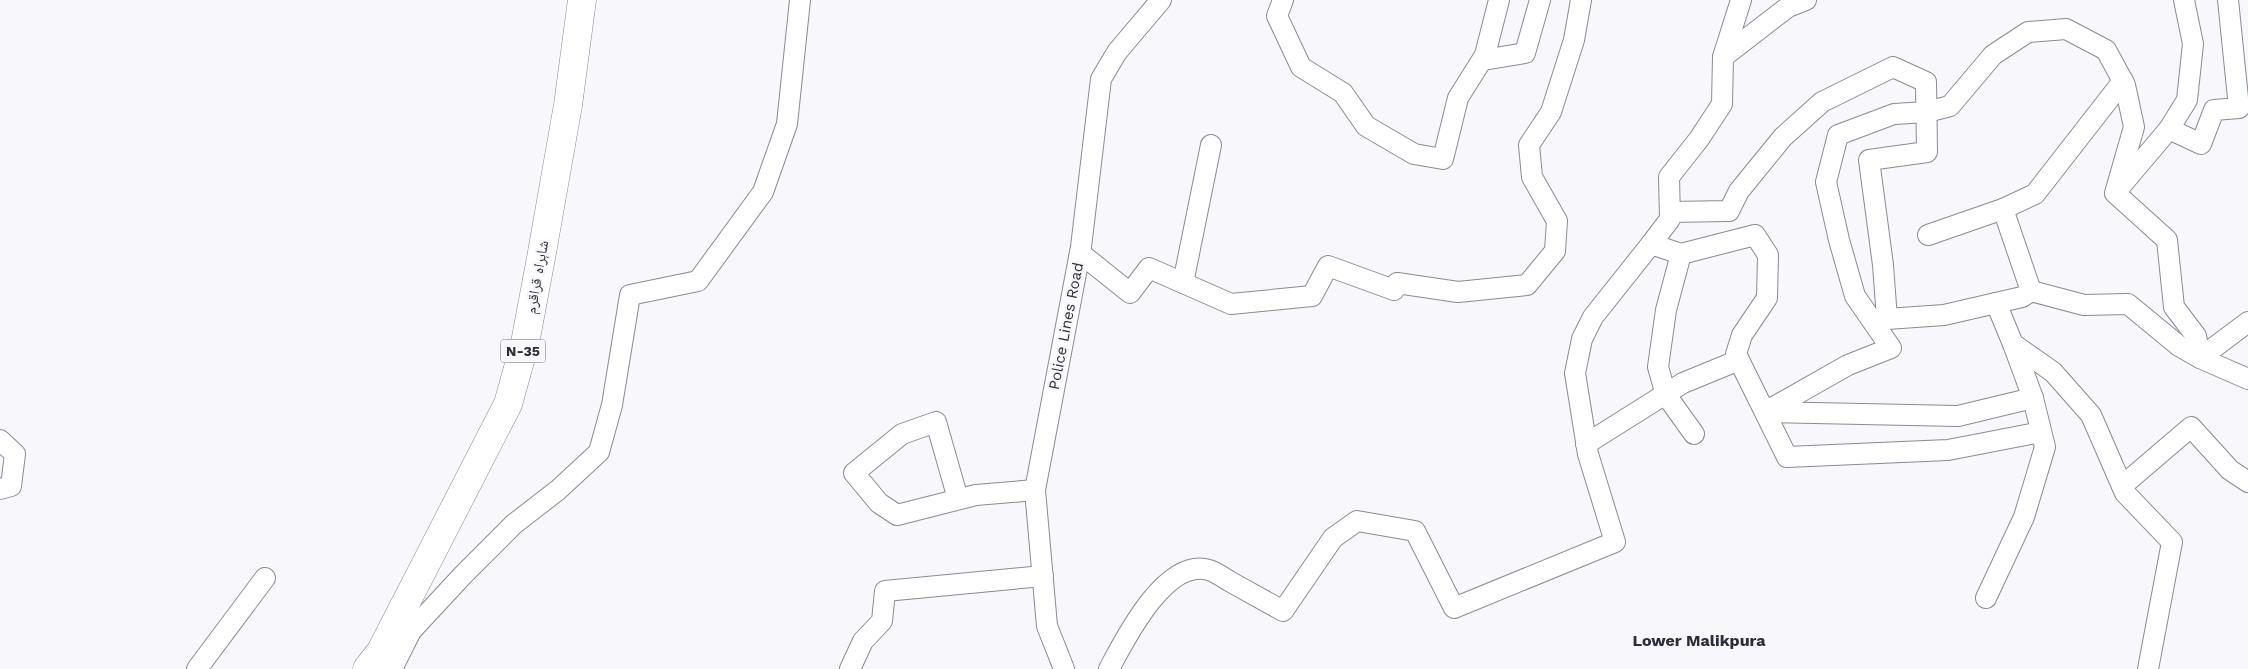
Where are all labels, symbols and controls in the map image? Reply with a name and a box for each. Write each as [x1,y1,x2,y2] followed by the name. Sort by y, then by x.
[522,239,553,315] street label: شاہراہ قراقرم
[1045,261,1087,391] street label: Police Lines Road
[500,340,546,362] road number: N-35
[1632,631,1766,650] district label: Lower Malikpura

